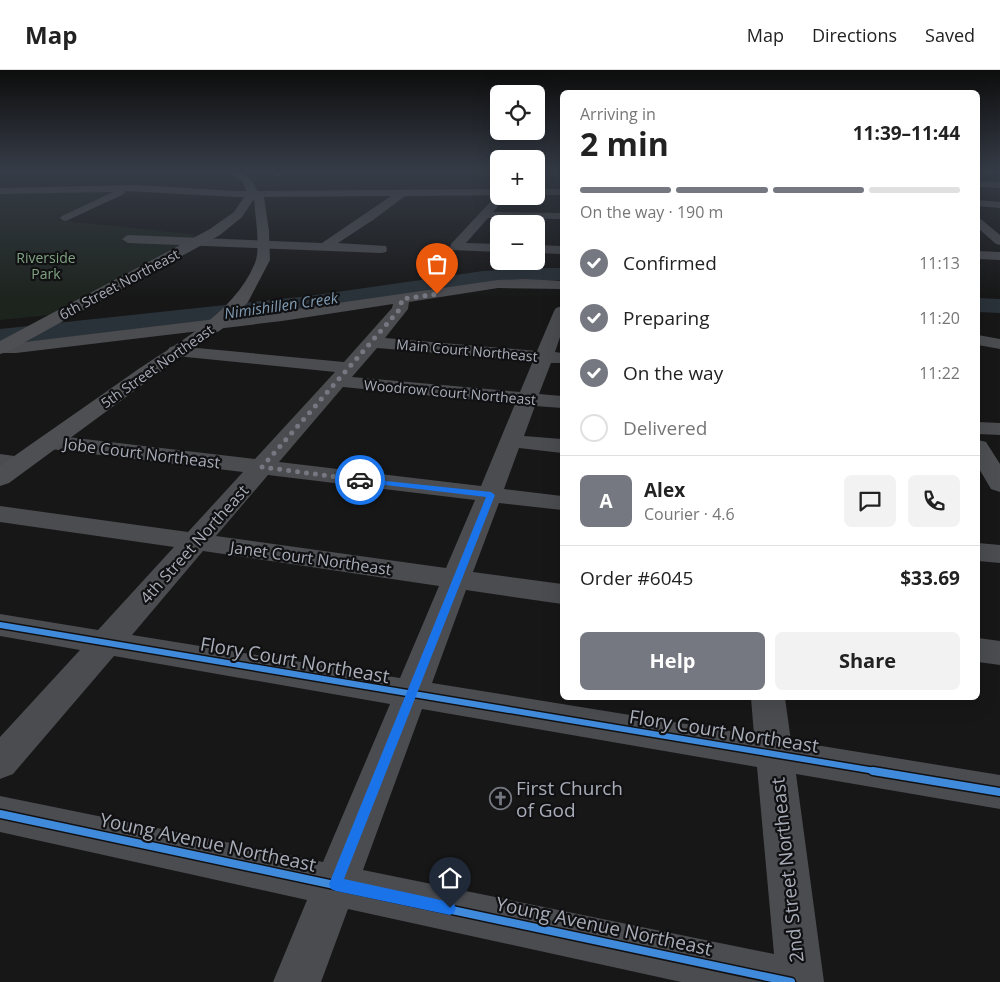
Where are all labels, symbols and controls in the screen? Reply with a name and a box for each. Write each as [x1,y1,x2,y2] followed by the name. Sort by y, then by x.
[25,18,77,51] text: Map
[747,23,784,47] text: Map
[812,23,897,47] text: Directions
[925,23,975,47] text: Saved
[490,85,545,270] map controls
[490,85,545,140] button: locate
[580,103,656,125] text: Arriving in
[853,120,960,146] text: 11:39–11:44
[580,122,669,165] text: 2 min
[490,150,545,205] button: +
[580,201,723,223] text: On the way · 190 m
[490,215,545,270] button: −
[416,243,458,294] pin
[56,244,182,324] street label: 6th Street Northeast
[16,248,76,283] park label: Riverside Park
[580,249,608,277] icon: check
[423,250,451,278] icon: bag
[623,250,717,276] text: Confirmed
[919,252,960,274] text: 11:13
[223,287,340,323] water label: Nimishillen Creek
[580,304,608,332] icon: check
[623,305,710,331] text: Preparing
[919,307,960,329] text: 11:20
[97,320,217,412] street label: 5th Street Northeast
[396,334,538,366] street label: Main Court Northeast
[580,359,608,387] icon: check
[623,360,723,386] text: On the way
[919,362,960,384] text: 11:22
[363,375,537,409] street label: Woodrow Court Northeast
[623,415,707,441] text: Delivered
[60,432,222,474] street label: Jobe Court Northeast
[335,455,385,505] courier
[346,466,374,494] icon: car
[844,475,896,527] button: chat
[908,475,960,527] button: phone
[644,477,685,503] text: Alex
[135,480,253,608] street label: 4th Street Northeast
[599,488,613,514] text: A
[644,503,735,525] text: Courier · 4.6
[227,536,393,580] street label: Janet Court Northeast
[580,565,693,591] text: Order #6045
[900,565,960,591] text: $33.69
[198,631,392,689] street label: Flory Court Northeast
[580,632,765,690] button: Help
[775,632,960,690] button: Share
[627,703,821,759] street label: Flory Court Northeast
[516,775,623,823] place label: First Church of God
[764,776,810,964] street label: 2nd Street Northeast
[488,787,512,811] church icon: First Church of God
[97,806,319,878] street label: Young Avenue Northeast
[429,857,471,908] pin
[436,864,464,892] icon: home
[493,890,715,962] street label: Young Avenue Northeast

